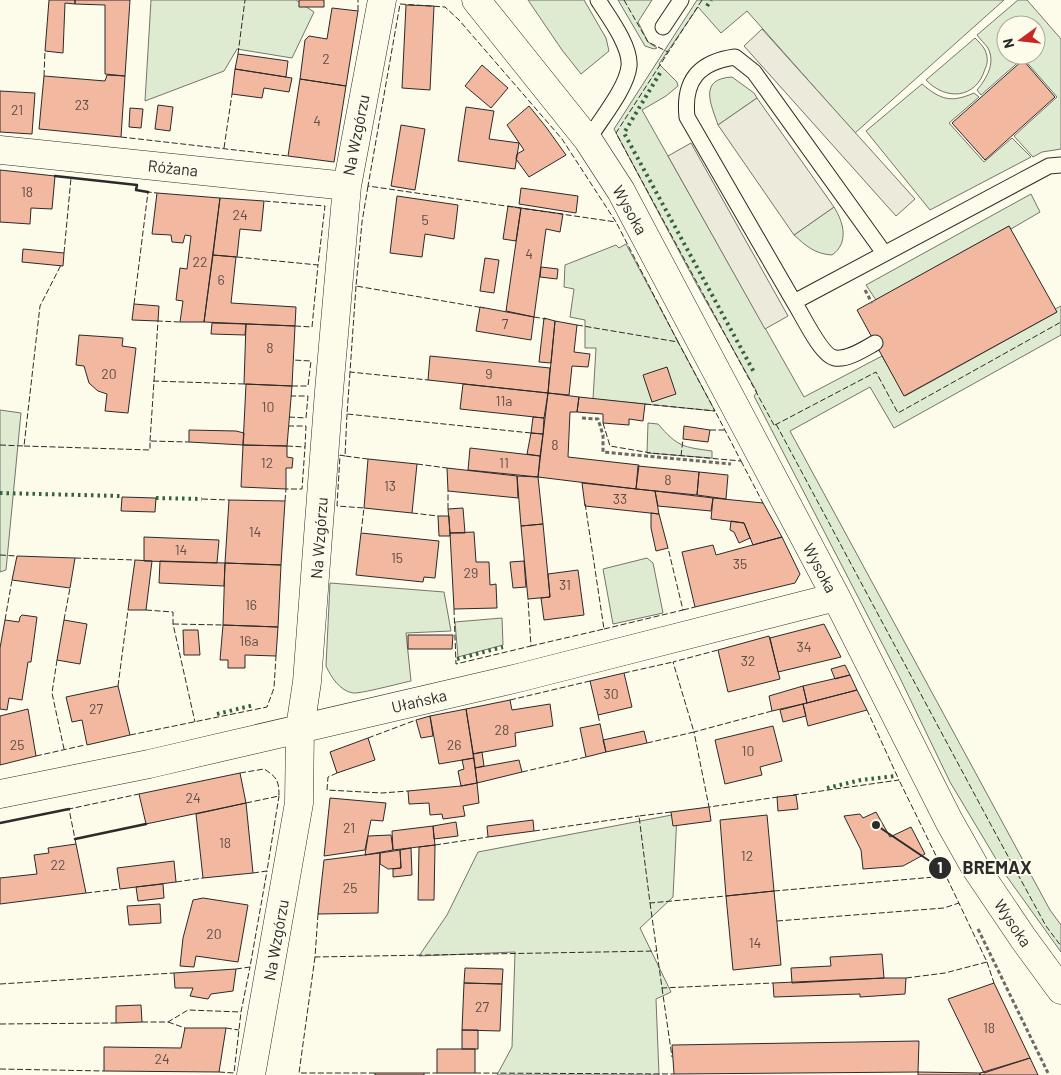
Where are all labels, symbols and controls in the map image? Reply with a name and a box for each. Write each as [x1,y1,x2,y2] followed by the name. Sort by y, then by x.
[996,15,1046,65] north arrow
[999,37,1017,50] text: N
[322,50,330,67] house number: 2
[338,93,373,177] street label: Na Wzgórzu
[75,96,89,113] house number: 23
[11,101,23,118] house number: 21
[313,112,321,129] house number: 4
[147,155,199,180] street label: Różana
[609,182,652,238] street label: Wysoka
[21,183,33,200] house number: 18
[232,206,248,223] house number: 24
[421,211,429,228] house number: 5
[525,245,533,262] house number: 4
[192,253,208,270] house number: 22
[217,271,225,288] house number: 6
[502,315,509,332] house number: 7
[266,339,274,356] house number: 8
[101,365,117,382] house number: 20
[485,365,493,382] house number: 9
[496,392,513,409] house number: 11a
[262,398,274,415] house number: 10
[551,436,559,453] house number: 8
[261,454,273,471] house number: 12
[499,454,509,471] house number: 11
[664,471,672,488] house number: 8
[384,477,396,494] house number: 13
[613,490,627,507] house number: 33
[306,496,331,580] street label: Na Wzgórzu
[249,523,261,540] house number: 14
[800,540,841,596] street label: Wysoka
[175,541,187,558] house number: 14
[391,549,403,566] house number: 15
[733,555,747,572] house number: 35
[464,564,478,581] house number: 29
[559,576,571,593] house number: 31
[245,596,257,613] house number: 16
[239,632,259,649] house number: 16a
[797,638,811,655] house number: 34
[741,652,755,669] house number: 32
[389,685,448,716] street label: Ułańska
[603,685,619,702] house number: 30
[89,700,103,717] house number: 27
[495,721,509,738] house number: 28
[10,736,24,753] house number: 25
[447,736,461,753] house number: 26
[742,742,754,759] house number: 10
[185,789,201,806] house number: 24
[343,819,355,836] house number: 21
[219,834,231,851] house number: 18
[741,847,753,864] house number: 12
[927,851,1041,884] callout: BREMAX
[50,856,66,873] house number: 22
[962,856,1032,878] text: BREMAX
[937,858,943,876] text: 1
[343,879,357,896] house number: 25
[991,895,1036,950] street label: Wysoka
[259,898,292,982] street label: Na Wzgórzu
[206,925,222,942] house number: 20
[749,934,761,951] house number: 14
[475,998,489,1015] house number: 27
[983,1019,995,1036] house number: 18
[154,1050,170,1067] house number: 24

